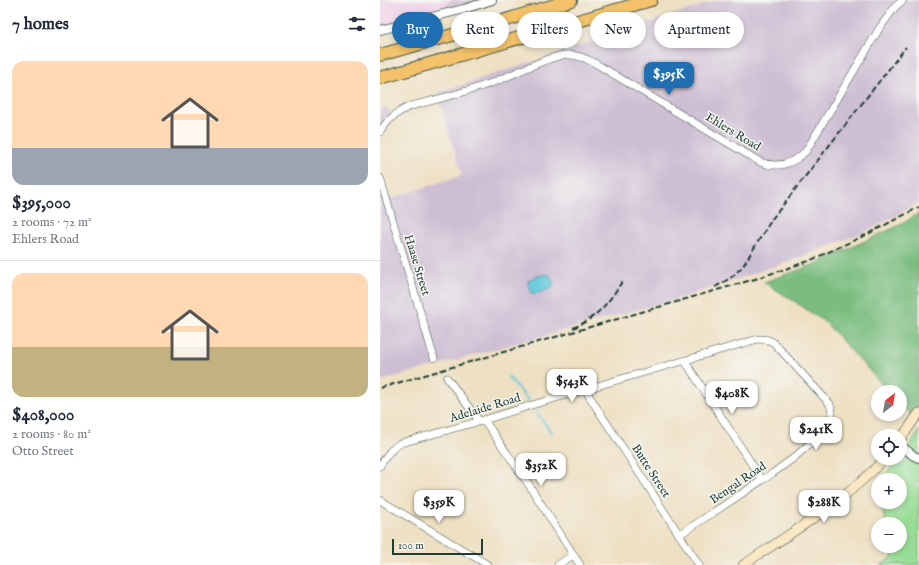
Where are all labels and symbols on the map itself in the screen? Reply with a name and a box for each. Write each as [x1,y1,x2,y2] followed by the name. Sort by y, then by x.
[641,62,697,96] pin: $395K
[703,110,764,155] street label: Ehlers Road
[401,233,433,297] street label: Haase Street
[544,369,600,403] pin: $543K
[704,381,760,415] pin: $408K
[871,385,907,421] north arrow
[447,390,523,426] street label: Adelaide Road
[788,417,844,451] pin: $241K
[628,442,674,500] street label: Butte Street
[513,453,569,487] pin: $352K
[707,458,769,507] street label: Bengal Road
[411,490,467,524] pin: $359K
[796,490,852,524] pin: $288K
[392,537,483,556] scale bar

